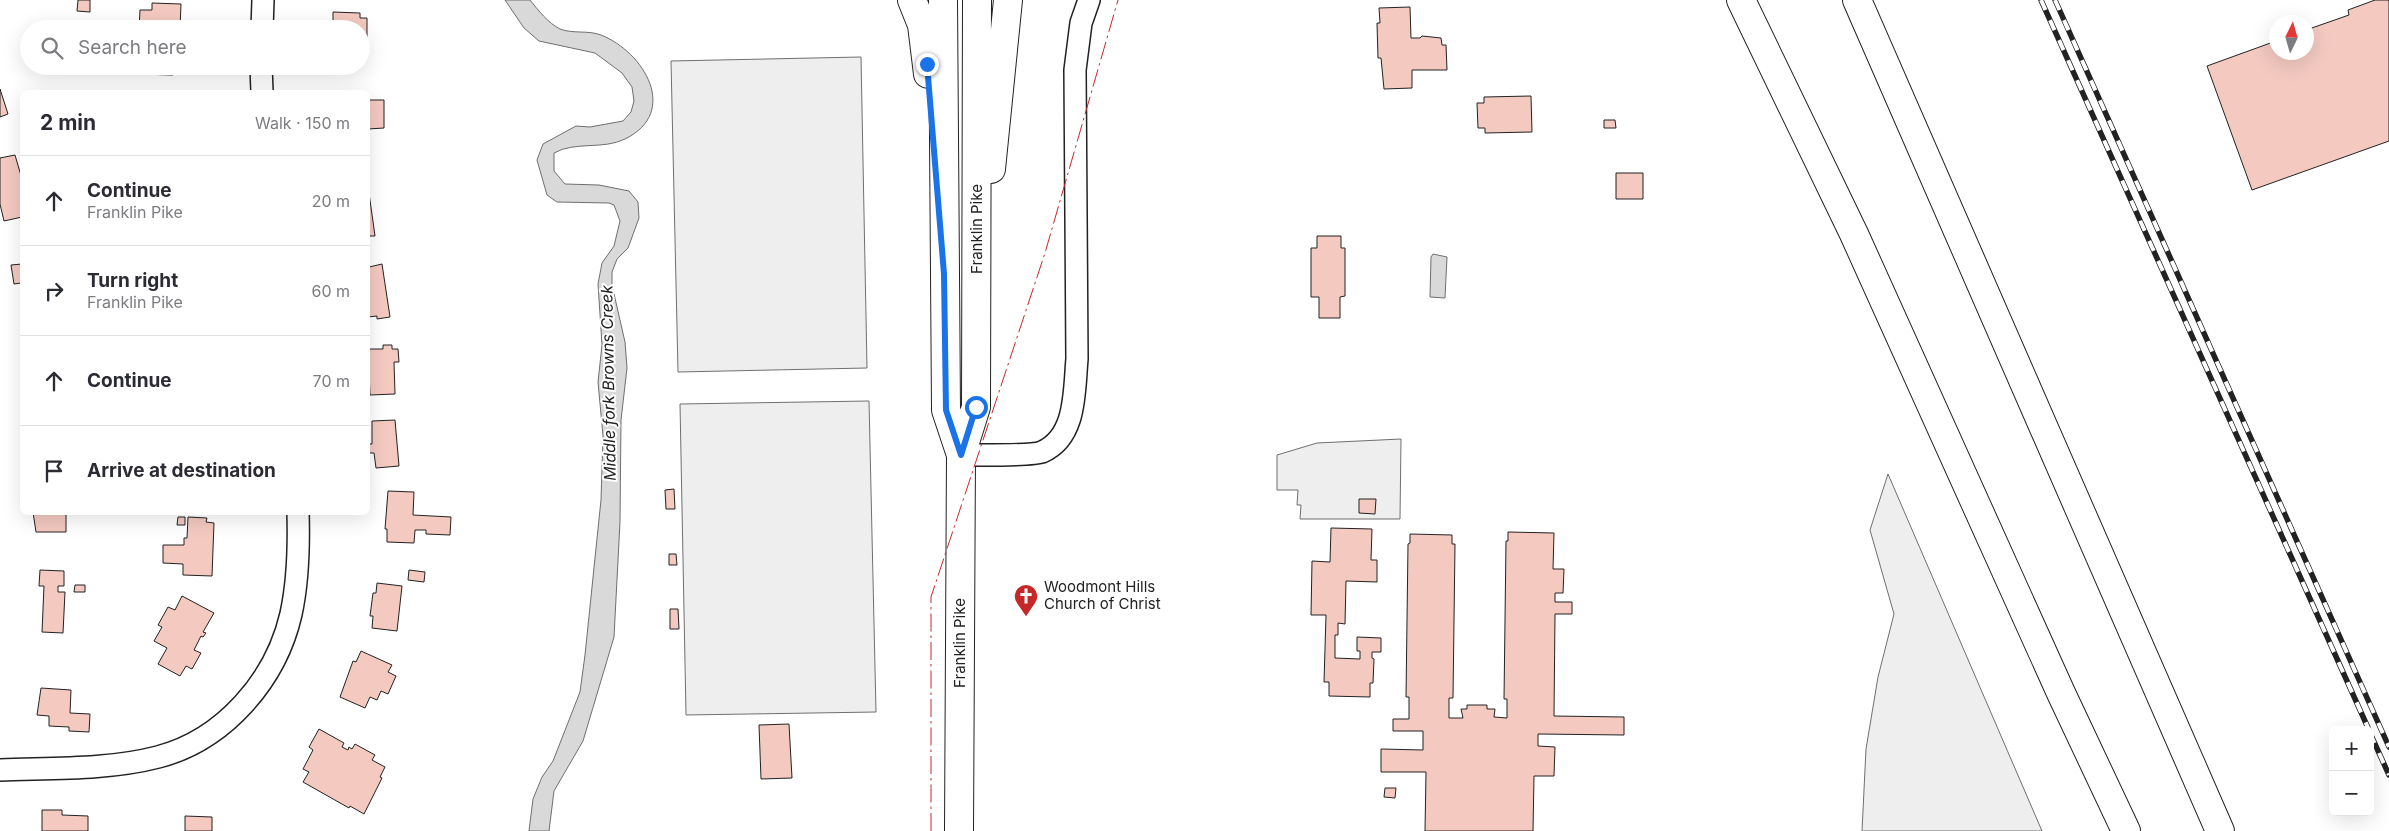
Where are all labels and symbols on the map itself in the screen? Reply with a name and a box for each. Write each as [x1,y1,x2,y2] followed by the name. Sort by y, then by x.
[2269,15,2314,60] north arrow
[916,53,939,76] route end
[967,184,986,274] street label: Franklin Pike
[596,285,620,481] water label: Middle fork Browns Creek
[965,396,988,419] route start
[1044,577,1161,613] place label: Woodmont Hills Church of Christ
[1013,583,1039,617] church icon: Woodmont Hills Church of Christ
[950,598,969,688] street label: Franklin Pike

